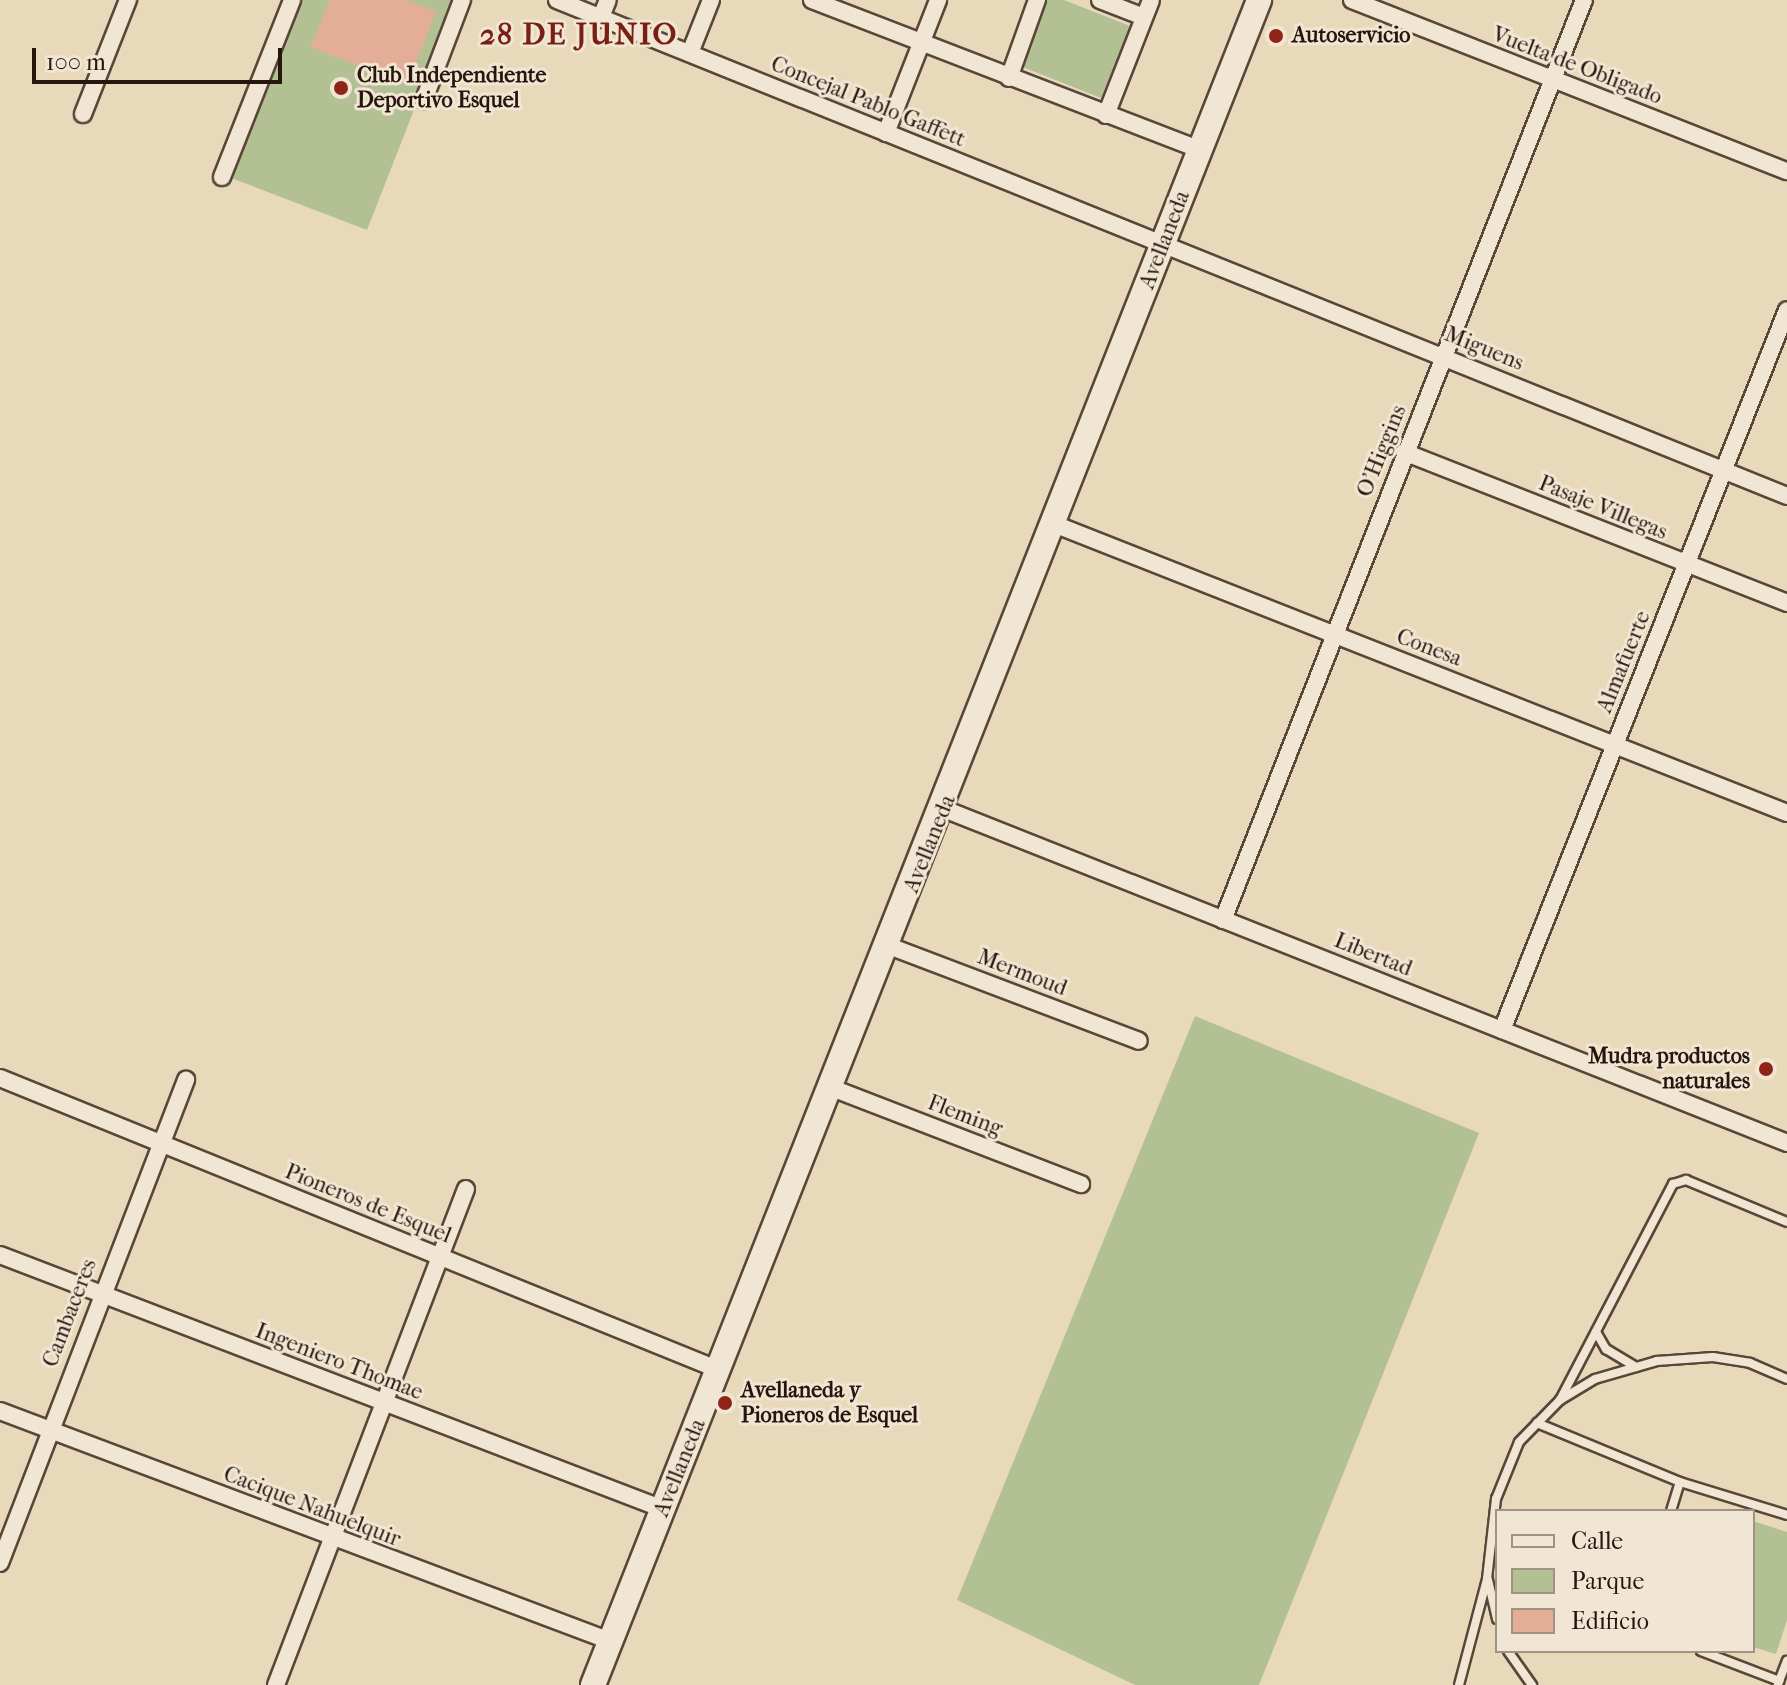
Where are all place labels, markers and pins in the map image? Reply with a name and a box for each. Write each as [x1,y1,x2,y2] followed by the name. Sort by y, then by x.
[1292,23,1410,49] place label: Autoservicio
[1267,27,1285,45] marker: Autoservicio
[357,62,546,114] place label: Club Independiente Deportivo Esquel
[332,79,350,97] marker: Club Independiente Deportivo Esquel
[1588,1043,1750,1094] place label: Mudra productos naturales
[1757,1060,1775,1078] marker: Mudra productos naturales
[741,1377,918,1428] place label: Avellaneda y Pioneros de Esquel
[716,1394,734,1412] marker: Avellaneda y Pioneros de Esquel

